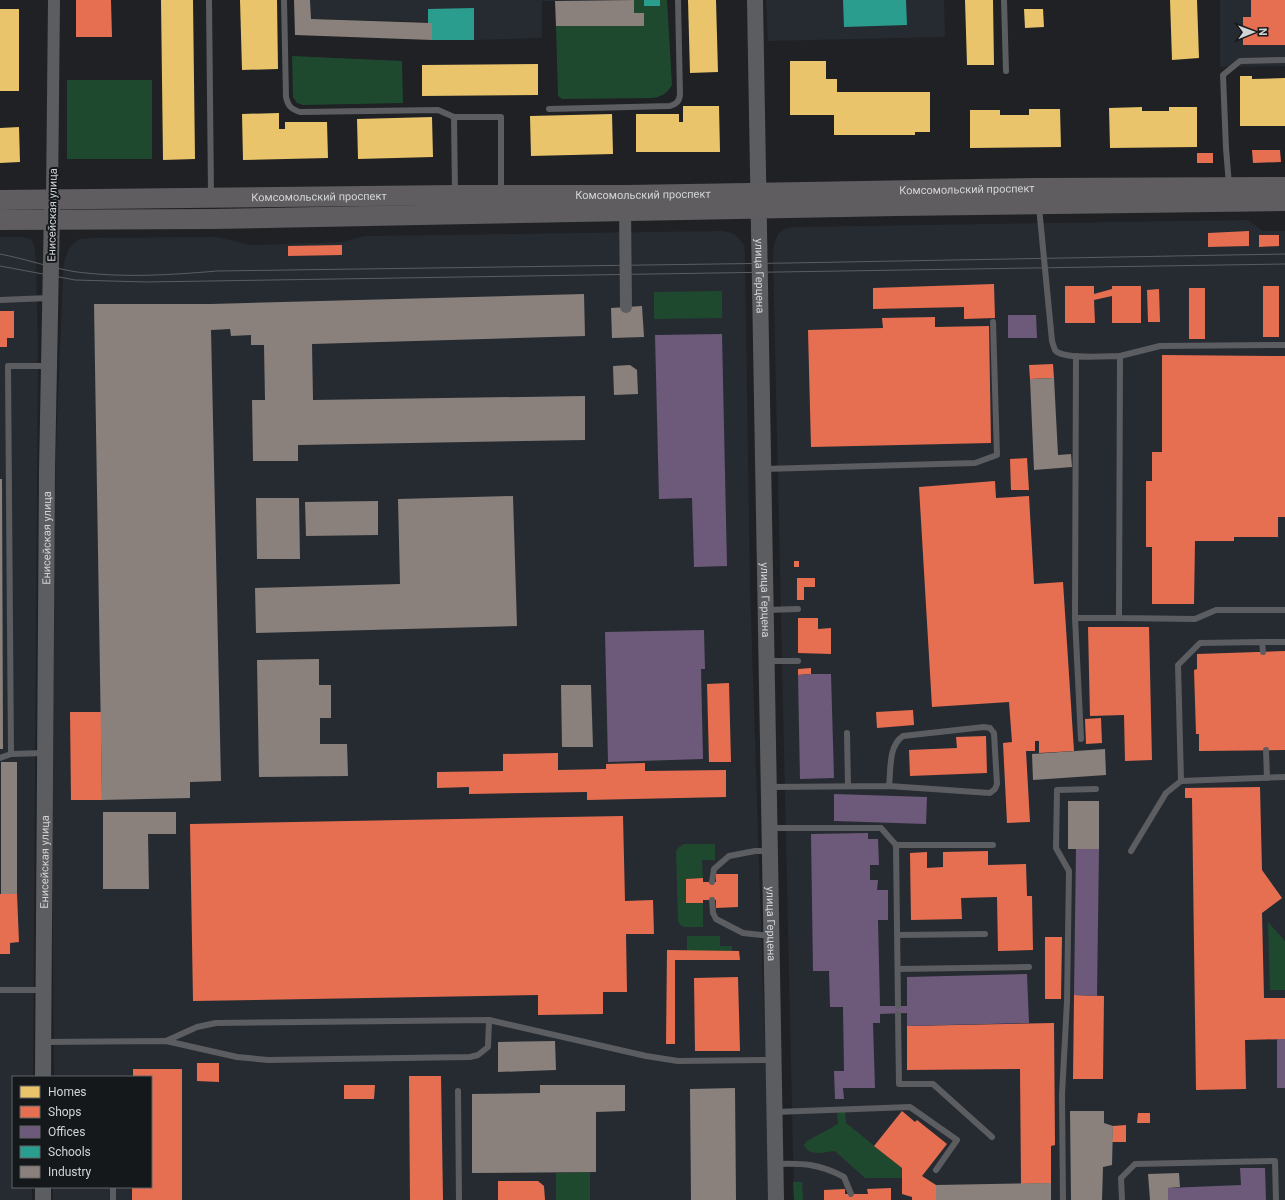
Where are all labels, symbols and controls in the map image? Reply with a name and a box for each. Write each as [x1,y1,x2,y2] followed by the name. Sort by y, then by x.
[1233,12,1273,52] north arrow
[1256,28,1269,36] text: N
[45,168,60,262] street label: Енисейская улица
[899,182,1035,197] street label: Комсомольский проспект
[575,188,711,202] street label: Комсомольский проспект
[251,190,387,204] street label: Комсомольский проспект
[752,238,766,313] street label: улица Герцена
[40,491,54,585] street label: Енисейская улица
[758,562,772,637] street label: улица Герцена
[38,815,52,909] street label: Енисейская улица
[764,886,778,961] street label: улица Герцена
[12,1076,152,1188] legend
[48,1085,86,1099] text: Homes
[48,1105,82,1119] text: Shops
[48,1125,85,1139] text: Offices
[48,1145,91,1159] text: Schools
[48,1165,92,1179] text: Industry

